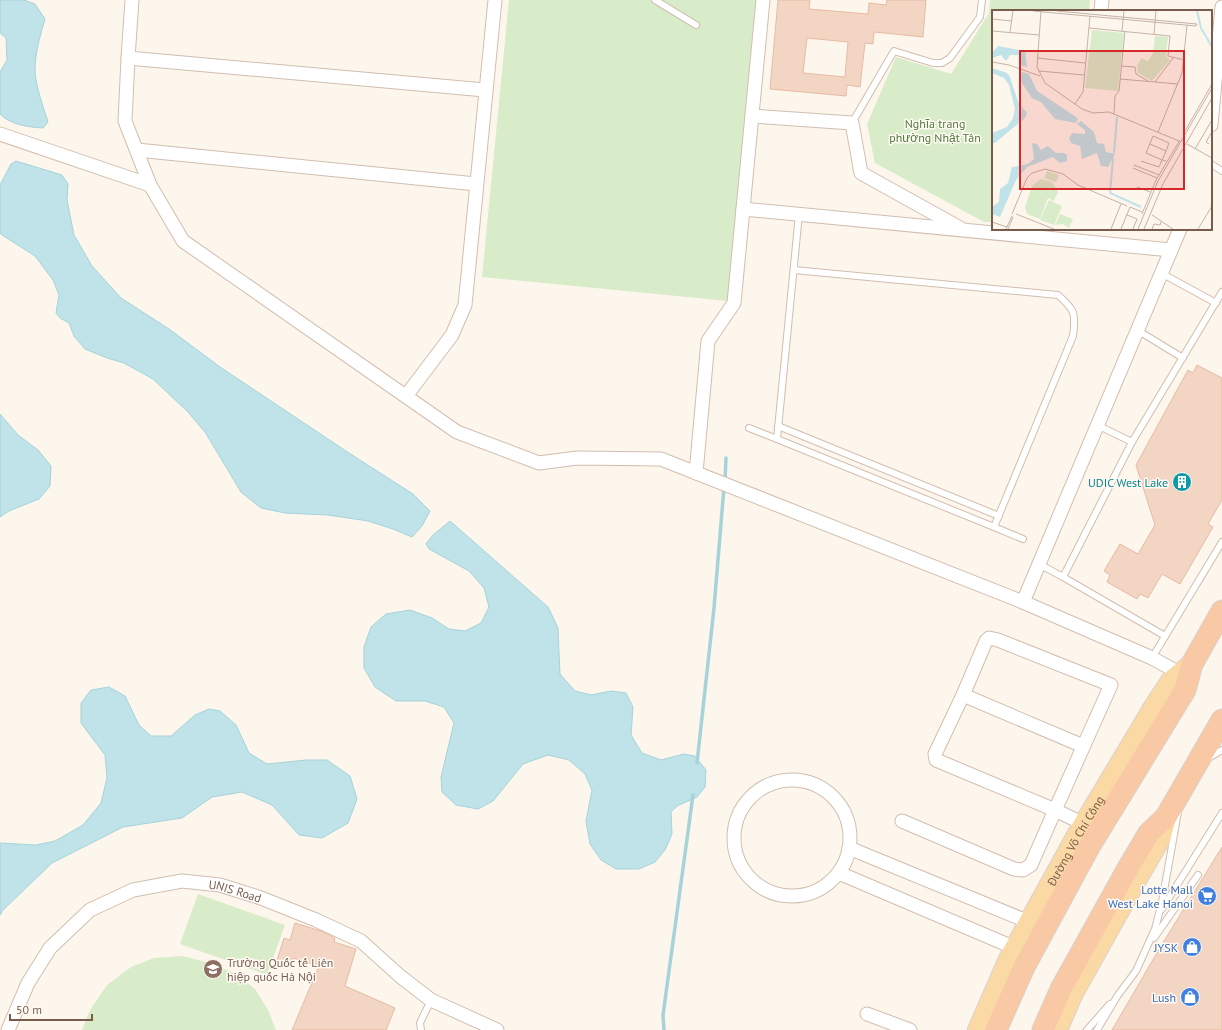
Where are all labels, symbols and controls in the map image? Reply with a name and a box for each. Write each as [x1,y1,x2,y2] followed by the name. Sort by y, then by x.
[992,10,1212,230] inset map
[889,116,981,145] park label: Nghĩa trang phường Nhật Tân
[1171,471,1193,493] building icon: UDIC West Lake
[1088,475,1168,490] place label: UDIC West Lake
[1043,793,1107,889] street label: Đường Võ Chí Công
[208,876,263,905] street label: UNIS Road
[1108,882,1193,911] place label: Lotte Mall West Lake Hanoi
[1196,885,1218,907] supermarket icon: Lotte Mall West Lake Hanoi
[1181,936,1203,958] shop icon: JYSK
[1153,940,1178,955] place label: JYSK
[227,955,333,984] place label: Trường Quốc tế Liên hiệp quốc Hà Nội
[202,958,224,980] school or university icon: Trường Quốc tế Liên hiệp quốc Hà Nội
[1179,986,1201,1008] shop icon: Lush
[1152,990,1176,1005] place label: Lush
[10,996,92,1022] scale bar
[16,1002,42,1017] text: 50 m

